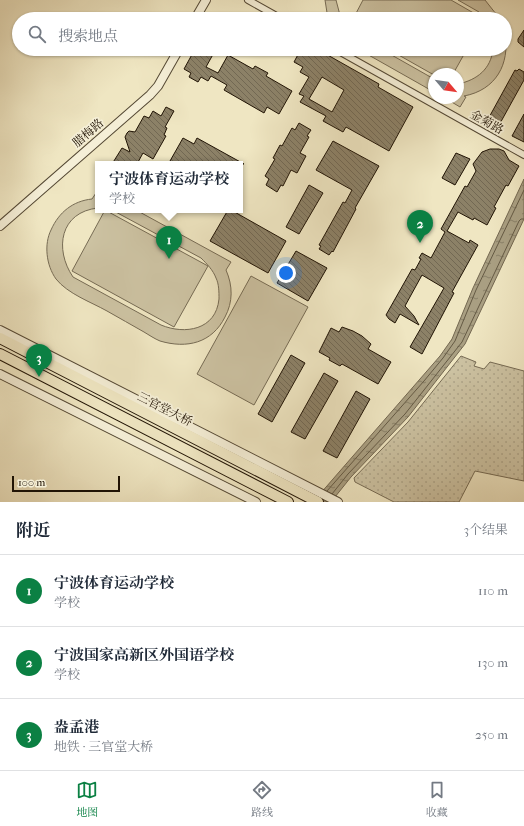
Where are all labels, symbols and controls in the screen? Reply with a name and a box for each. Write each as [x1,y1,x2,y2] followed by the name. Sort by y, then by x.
[12,12,512,56] search box
[26,23,48,45] icon: search
[58,27,118,45] text: 搜索地点
[428,68,464,104] north arrow
[468,107,506,137] street label: 金菊路
[70,116,106,150] street label: 腊梅路
[95,161,243,213] popup
[109,170,229,188] text: 宁波体育运动学校
[109,191,135,206] text: 学校
[407,210,433,243] pin: 2
[156,226,182,259] pin: 1
[276,263,296,283] your location
[26,344,52,377] pin: 3
[135,389,195,429] street label: 三官堂大桥
[12,474,120,493] scale bar
[18,476,46,489] text: 100 m
[16,520,50,540] text: 附近
[464,522,508,537] text: 3个结果
[54,574,174,592] text: 宁波体育运动学校
[27,583,31,598] text: 1
[478,583,508,598] text: 110 m
[54,595,80,610] text: 学校
[54,646,234,664] text: 宁波国家高新区外国语学校
[26,655,32,670] text: 2
[477,655,508,670] text: 130 m
[54,667,80,682] text: 学校
[54,718,99,736] text: 盎孟港
[26,727,32,742] text: 3
[475,727,508,742] text: 250 m
[54,739,153,754] text: 地铁 · 三官堂大桥
[76,779,98,819] tab: 地图
[251,779,273,819] tab: 路线
[426,779,448,819] tab: 收藏

